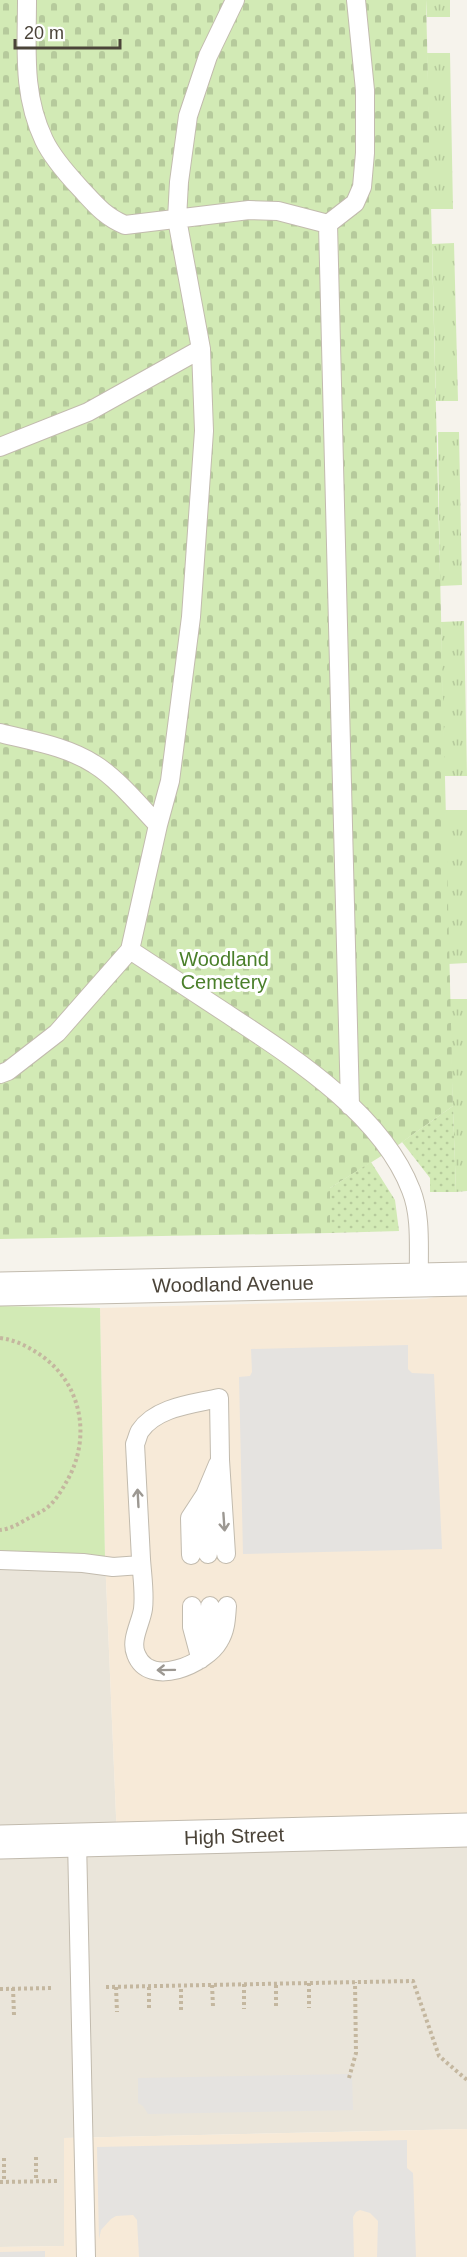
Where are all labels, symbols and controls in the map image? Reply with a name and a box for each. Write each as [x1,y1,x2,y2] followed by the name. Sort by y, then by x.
[15,12,120,50] scale bar
[24,23,64,43] text: 20 m
[179,948,269,993] park label: Woodland Cemetery
[152,1272,314,1296] street label: Woodland Avenue
[132,1488,143,1508] one-way arrow
[219,1511,230,1531] one-way arrow
[156,1665,176,1676] one-way arrow
[184,1823,285,1849] street label: High Street

